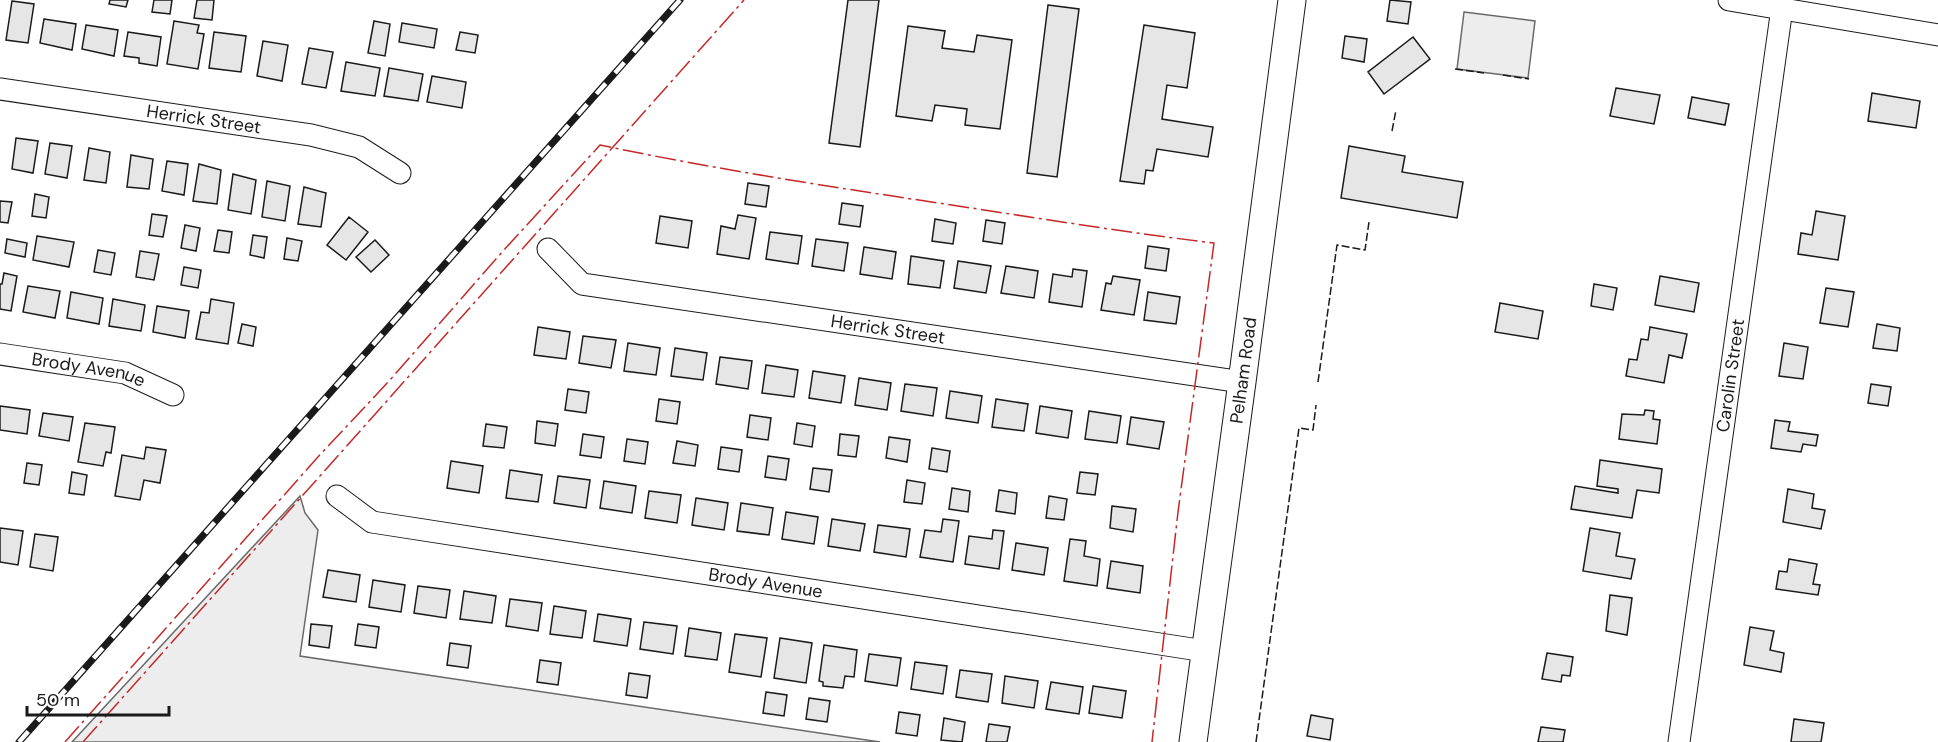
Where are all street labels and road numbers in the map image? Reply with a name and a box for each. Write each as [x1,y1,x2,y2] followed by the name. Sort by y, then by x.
[145,99,263,139] street label: Herrick Street
[829,309,947,350] street label: Herrick Street
[1224,316,1262,425] street label: Pelham Road
[1711,317,1750,434] street label: Carolin Street
[30,347,149,393] street label: Brody Avenue
[707,562,824,604] street label: Brody Avenue

